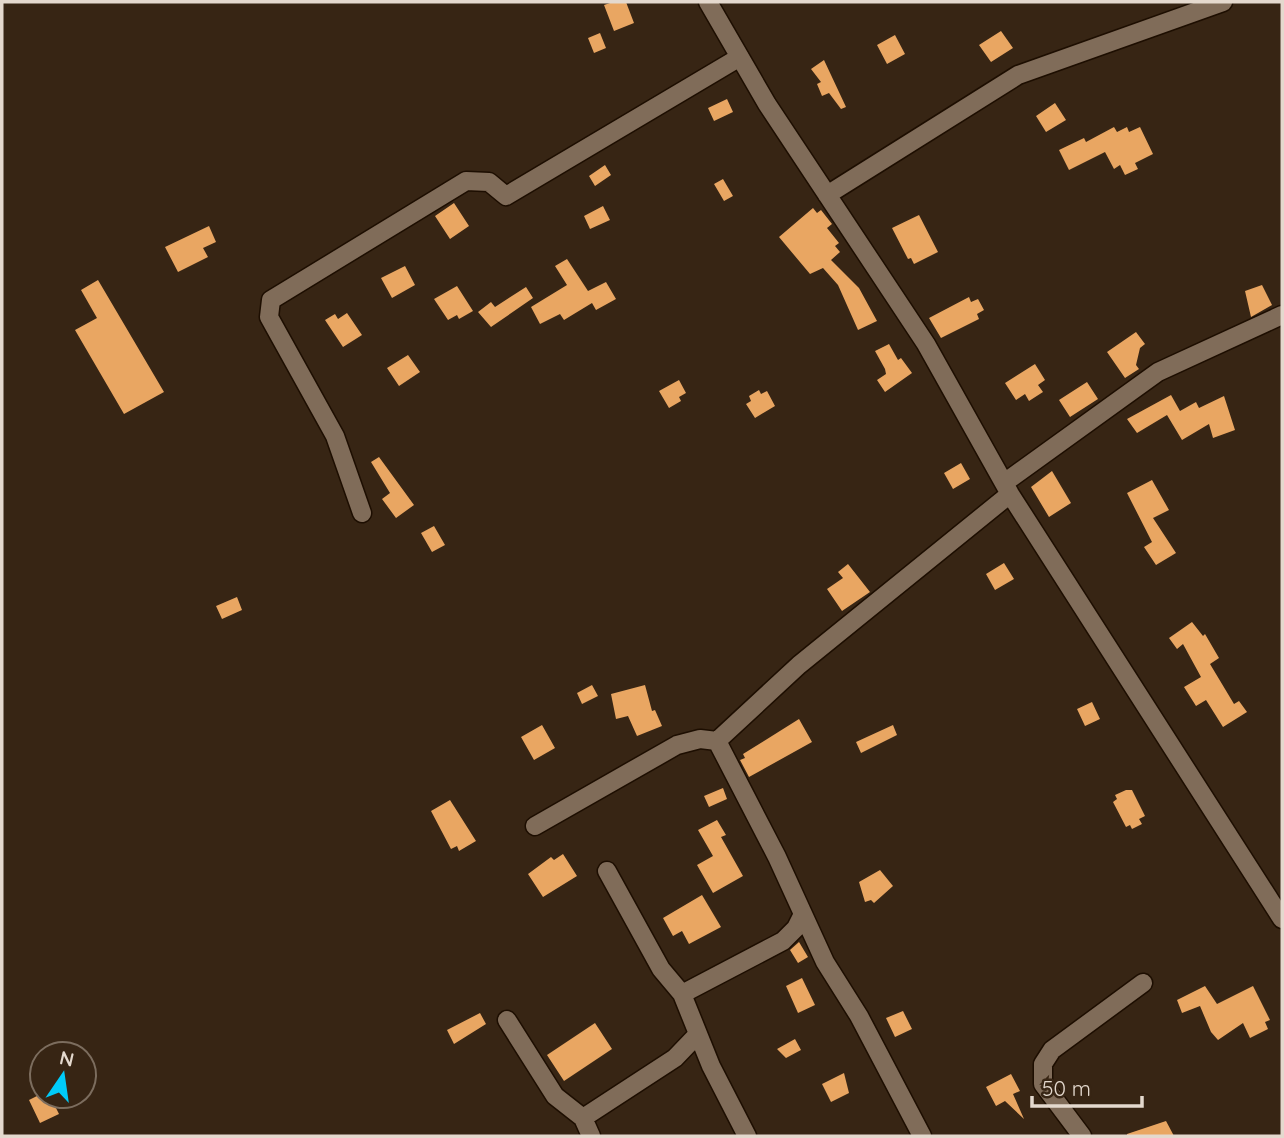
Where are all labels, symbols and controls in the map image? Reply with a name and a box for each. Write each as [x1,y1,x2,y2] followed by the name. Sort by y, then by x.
[28,1040,98,1110] north arrow
[57,1045,76,1072] text: N
[1032,1064,1142,1108] scale bar
[1042,1075,1091,1101] text: 50 m

